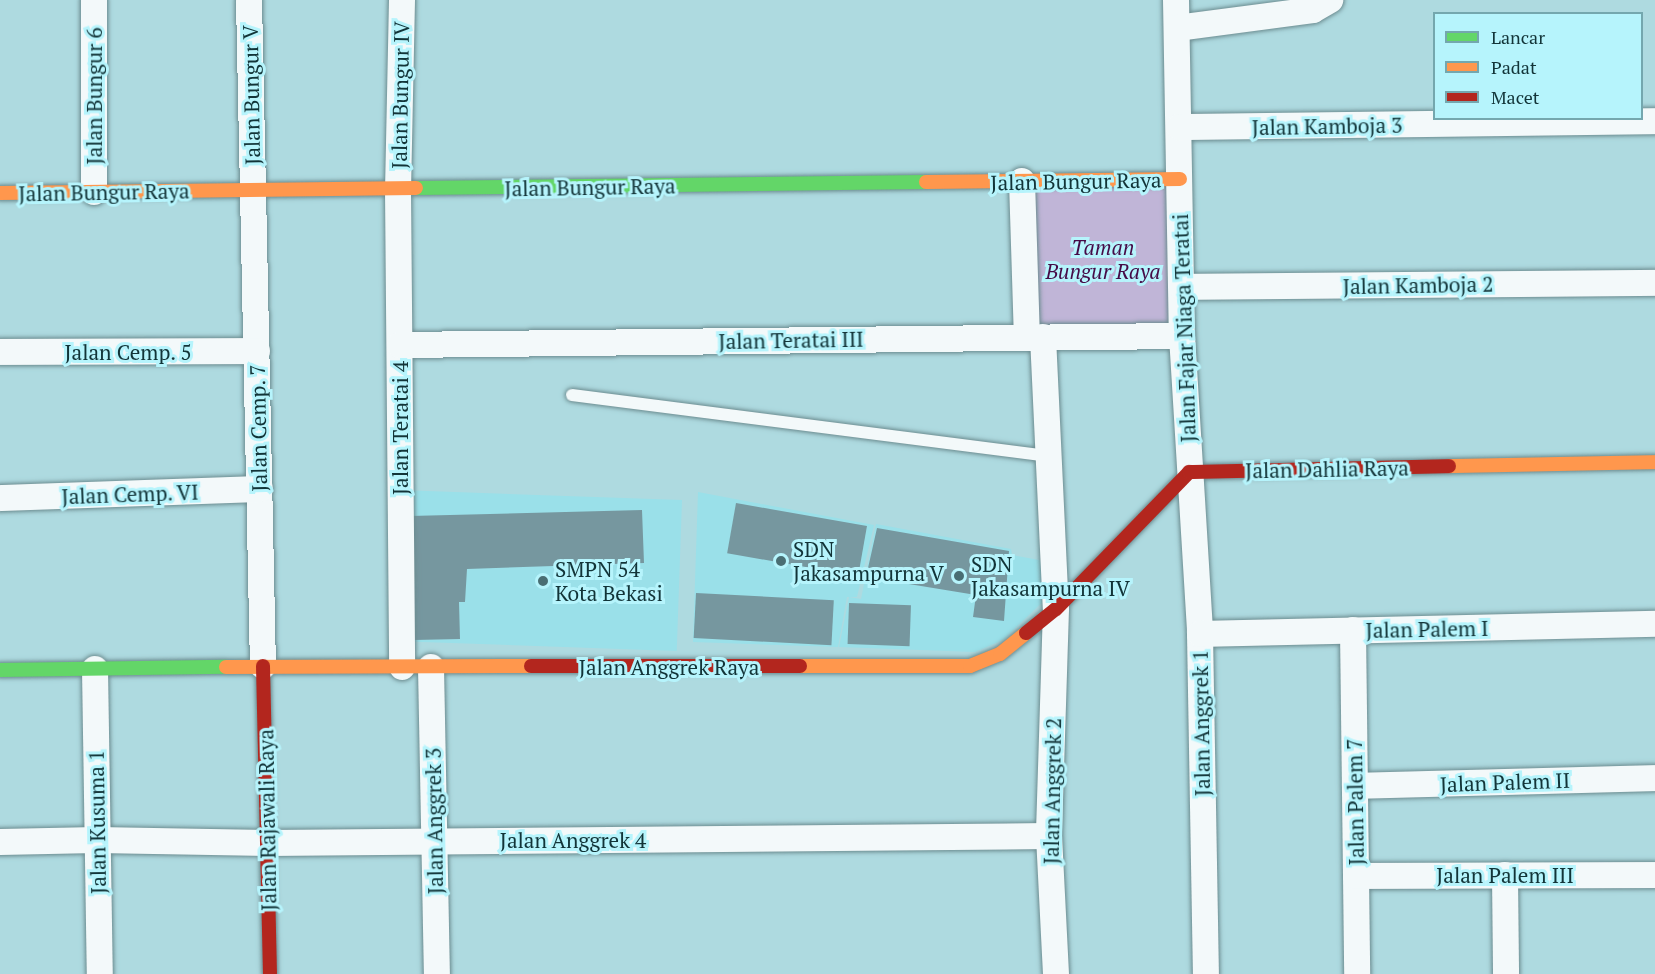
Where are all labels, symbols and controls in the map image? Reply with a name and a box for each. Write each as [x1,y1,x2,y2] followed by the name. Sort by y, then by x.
[1433,12,1643,120] legend
[386,21,414,169] street label: Jalan Bungur IV
[237,25,265,165] street label: Jalan Bungur V
[1491,25,1545,49] text: Lancar
[81,27,107,165] street label: Jalan Bungur 6
[1491,55,1537,79] text: Padat
[1491,85,1540,109] text: Macet
[1252,112,1402,140] street label: Jalan Kamboja 3
[990,167,1162,195] street label: Jalan Bungur Raya
[504,173,676,201] street label: Jalan Bungur Raya
[18,178,190,206] street label: Jalan Bungur Raya
[1167,213,1201,443] street label: Jalan Fajar Niaga Teratai
[1045,234,1161,284] park label: Taman Bungur Raya
[1343,271,1493,299] street label: Jalan Kamboja 2
[718,326,864,354] street label: Jalan Teratai III
[64,339,192,365] street label: Jalan Cemp. 5
[387,361,413,495] street label: Jalan Teratai 4
[244,364,272,492] street label: Jalan Cemp. 7
[1245,455,1409,483] street label: Jalan Dahlia Raya
[60,479,200,509] street label: Jalan Cemp. VI
[793,536,945,586] place label: SDN Jakasampurna V
[971,551,1130,601] place label: SDN Jakasampurna IV
[774,554,788,568] marker: SDN Jakasampurna V
[555,556,663,606] place label: SMPN 54 Kota Bekasi
[952,569,966,583] marker: SDN Jakasampurna IV
[536,574,550,588] marker: SMPN 54 Kota Bekasi
[1365,615,1489,643] street label: Jalan Palem I
[1187,649,1215,797] street label: Jalan Anggrek 1
[579,654,759,680] street label: Jalan Anggrek Raya
[1038,717,1066,865] street label: Jalan Anggrek 2
[253,729,281,911] street label: Jalan Rajawali Raya
[1341,738,1369,866] street label: Jalan Palem 7
[420,747,448,895] street label: Jalan Anggrek 3
[83,750,111,894] street label: Jalan Kusuma 1
[1439,767,1571,797] street label: Jalan Palem II
[500,827,646,853] street label: Jalan Anggrek 4
[1436,862,1574,888] street label: Jalan Palem III

